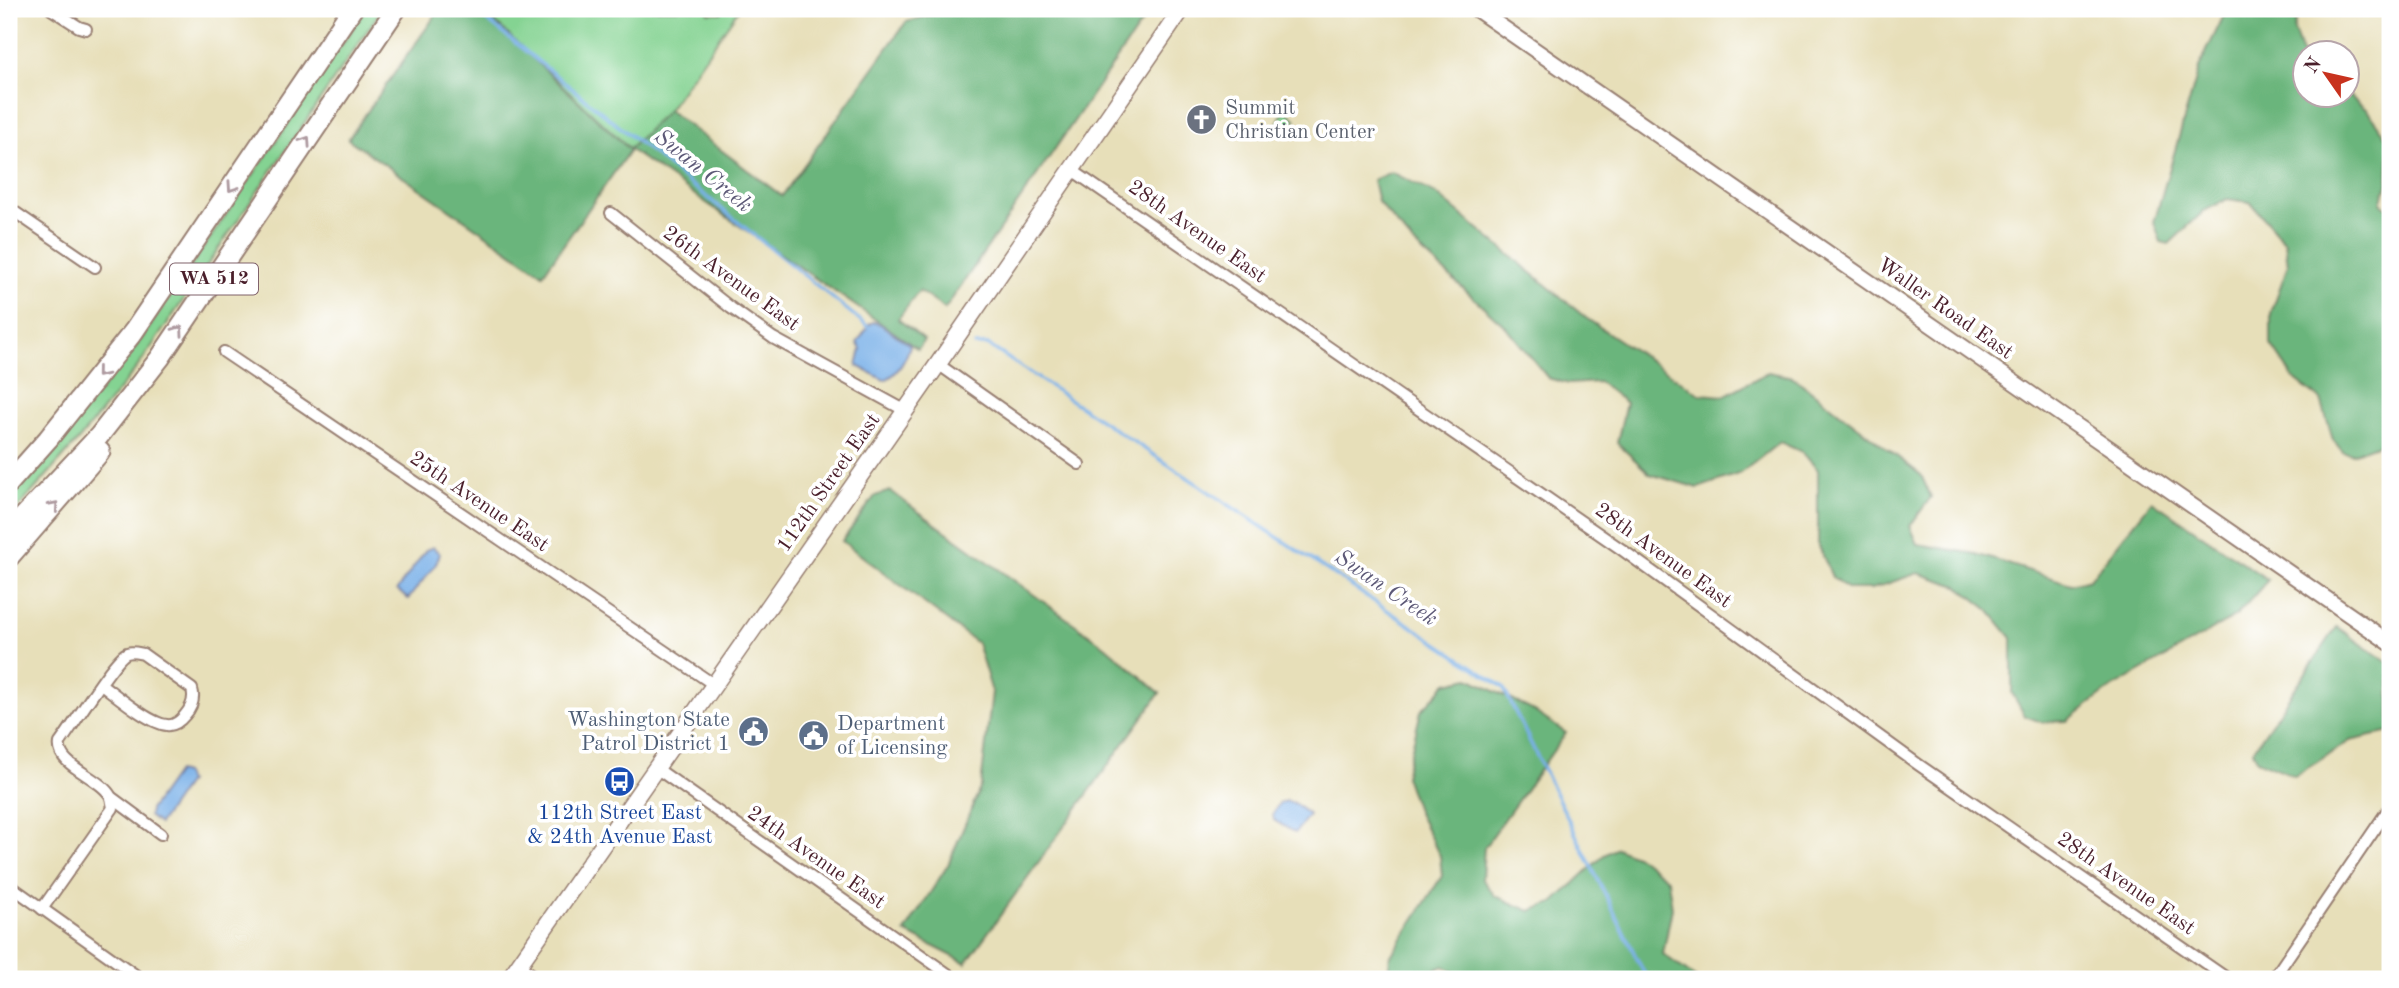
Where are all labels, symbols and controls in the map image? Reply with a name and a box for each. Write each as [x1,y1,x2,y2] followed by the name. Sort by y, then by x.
[2290,38,2360,108] north arrow
[2302,54,2326,77] text: N
[1225,98,1376,143] place label: Summit Christian Center
[1185,103,1219,137] church icon: Summit Christian Center
[650,125,756,217] water label: Swan Creek
[298,136,311,149] one-way arrow
[1124,177,1270,287] street label: 28th Avenue East
[227,179,240,192] one-way arrow
[659,223,803,335] street label: 26th Avenue East
[1873,254,2017,364] street label: Waller Road East
[170,264,258,294] road number: WA 512
[171,325,183,338] one-way arrow
[97,365,109,378] one-way arrow
[773,410,885,556] street label: 112th Street East
[406,448,552,556] street label: 25th Avenue East
[1591,500,1735,612] street label: 28th Avenue East
[46,501,58,514] one-way arrow
[1331,545,1441,631] water label: Swan Creek
[567,710,730,755] place label: Washington State Patrol District 1
[837,714,948,759] place label: Department of Licensing
[736,715,770,749] public building icon: Washington State Patrol District 1
[797,719,831,753] public building icon: Department of Licensing
[603,764,637,798] bus stop icon: 112th Street East & 24th Avenue East
[527,803,713,848] place label: 112th Street East & 24th Avenue East
[743,803,889,913] street label: 24th Avenue East
[2053,829,2199,939] street label: 28th Avenue East

